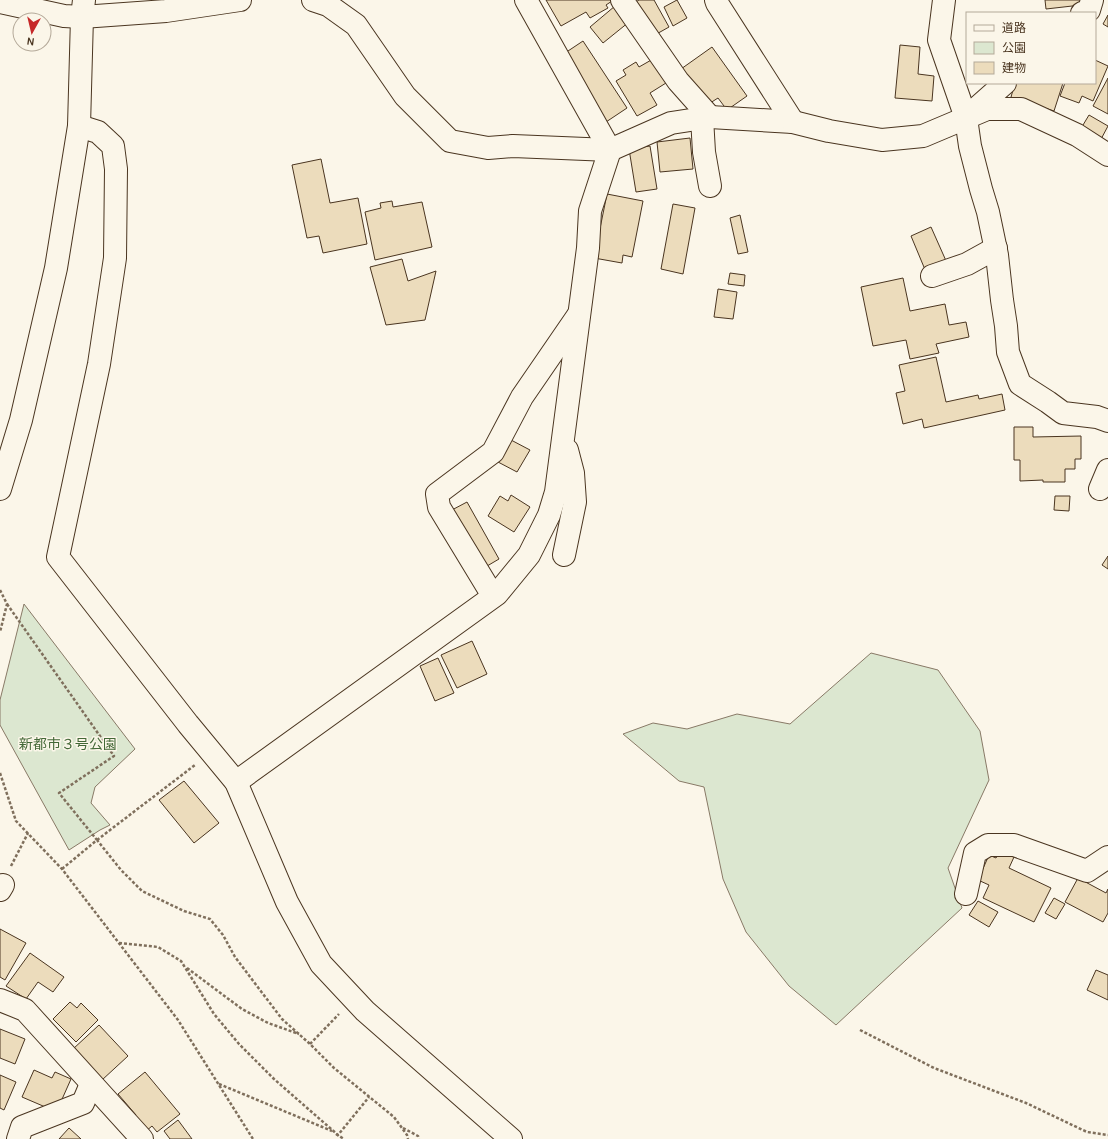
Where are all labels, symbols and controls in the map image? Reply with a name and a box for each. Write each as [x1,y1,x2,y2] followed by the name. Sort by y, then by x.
[12,12,52,52] north arrow
[966,12,1096,84] legend
[1002,21,1026,35] text: 道路
[26,34,35,48] text: N
[1002,41,1026,55] text: 公園
[1002,61,1026,75] text: 建物
[19,736,117,753] park label: 新都市３号公園

